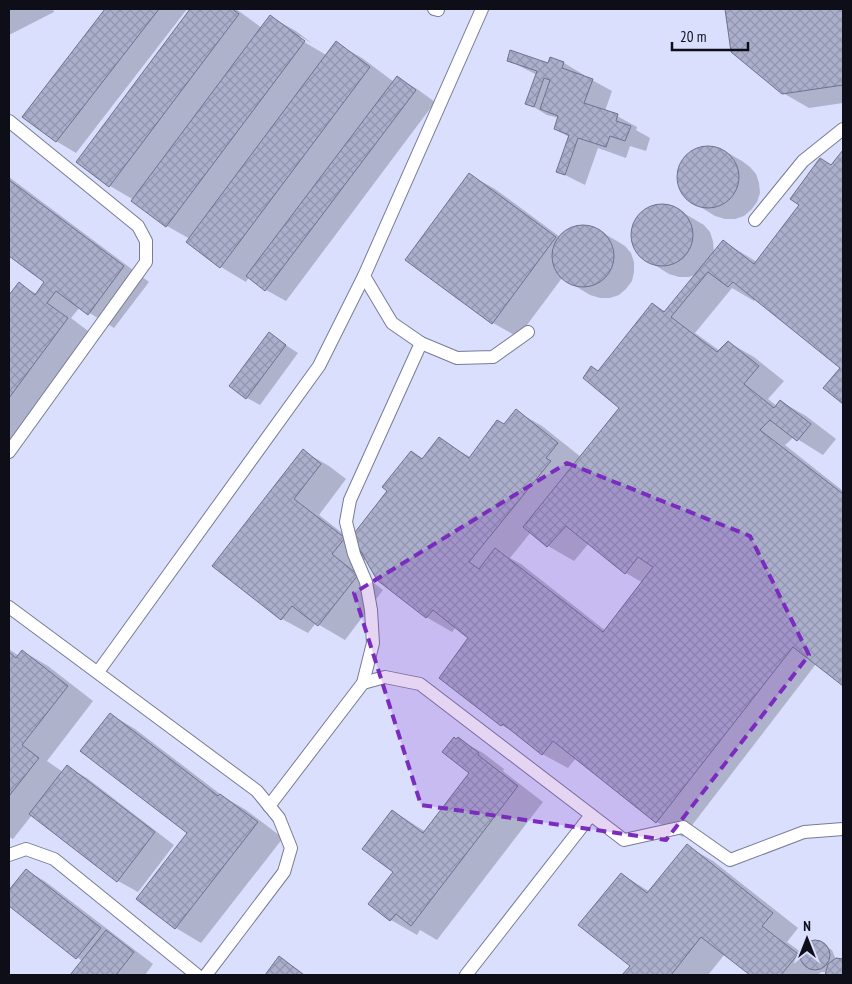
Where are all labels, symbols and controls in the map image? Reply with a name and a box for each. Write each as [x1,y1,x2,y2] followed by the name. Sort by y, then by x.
[672,20,748,52] scale bar
[680,27,706,46] text: 20 m
[782,914,832,964] north arrow
[803,917,811,935] text: N

